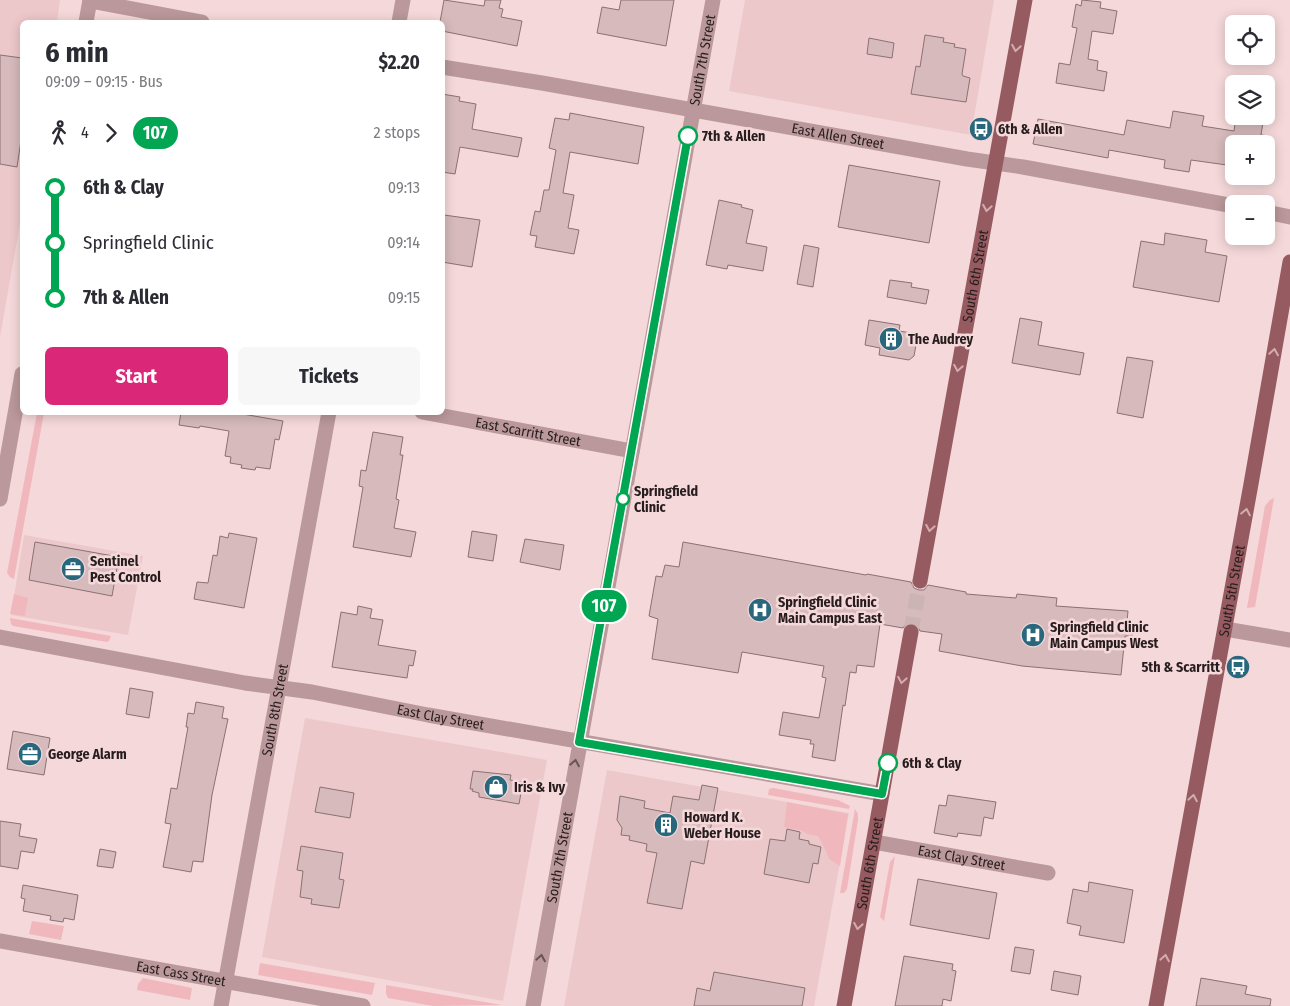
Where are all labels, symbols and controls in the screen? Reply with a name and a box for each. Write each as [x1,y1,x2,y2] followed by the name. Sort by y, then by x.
[686,13,719,107] street label: South 7th Street
[1225,15,1275,245] map controls
[1225,15,1275,65] button: locate
[45,36,109,69] text: 6 min
[1012,44,1022,52] one-way arrow
[378,51,420,74] text: $2.20
[45,72,163,91] text: 09:09 – 09:15 · Bus
[1225,75,1275,125] button: layers
[968,116,994,142] bus stop icon: 6th & Allen
[45,119,73,147] icon: walk
[97,119,125,147] icon: forward
[790,119,886,153] street label: East Allen Street
[998,121,1063,138] place label: 6th & Allen
[143,122,168,144] text: 107
[81,123,89,142] text: 4
[374,123,420,142] text: 2 stops
[678,126,698,146] marker: 7th & Allen
[702,128,765,145] place label: 7th & Allen
[1225,135,1275,185] button: +
[83,176,164,199] text: 6th & Clay
[388,178,420,197] text: 09:13
[1225,195,1275,245] button: −
[982,203,992,212] one-way arrow
[958,228,992,324] street label: South 6th Street
[83,231,214,254] text: Springfield Clinic
[387,233,420,252] text: 09:14
[83,286,169,309] text: 7th & Allen
[388,288,420,307] text: 09:15
[878,326,904,352] building icon: The Audrey
[908,331,973,348] place label: The Audrey
[45,347,228,405] button: Start
[238,347,420,405] button: Tickets
[1268,348,1279,356] one-way arrow
[954,363,964,372] one-way arrow
[474,414,583,450] street label: East Scarritt Street
[634,483,698,516] place label: Springfield Clinic
[616,492,630,506] marker: Springfield Clinic
[1241,508,1251,516] one-way arrow
[925,523,935,532] one-way arrow
[1215,543,1248,638] street label: South 5th Street
[90,553,161,586] place label: Sentinel Pest Control
[60,556,86,582] office icon: Sentinel Pest Control
[575,590,633,622] line badge: 107
[778,594,883,627] place label: Springfield Clinic Main Campus East
[592,595,616,617] text: 107
[747,597,773,623] hospital icon: Springfield Clinic Main Campus East
[1050,619,1160,652] place label: Springfield Clinic Main Campus West
[1020,622,1046,648] hospital icon: Springfield Clinic Main Campus West
[1225,654,1251,680] bus stop icon: 5th & Scarritt
[1142,659,1221,676] place label: 5th & Scarritt
[258,662,292,757] street label: South 8th Street
[898,675,908,684] one-way arrow
[396,701,486,733] street label: East Clay Street
[17,741,43,767] office icon: George Alarm
[48,746,127,763] place label: George Alarm
[878,753,898,773] marker: 6th & Clay
[902,755,962,772] place label: 6th & Clay
[570,759,580,768] one-way arrow
[483,774,509,800] shop icon: Iris & Ivy
[514,779,566,796] place label: Iris & Ivy
[1188,794,1198,802] one-way arrow
[684,809,761,842] place label: Howard K. Weber House
[543,810,576,904] street label: South 7th Street
[653,812,679,838] building icon: Howard K. Weber House
[853,815,886,911] street label: South 6th Street
[917,841,1007,874] street label: East Clay Street
[854,921,864,930] one-way arrow
[536,954,546,962] one-way arrow
[1159,954,1169,962] one-way arrow
[135,957,228,990] street label: East Cass Street

